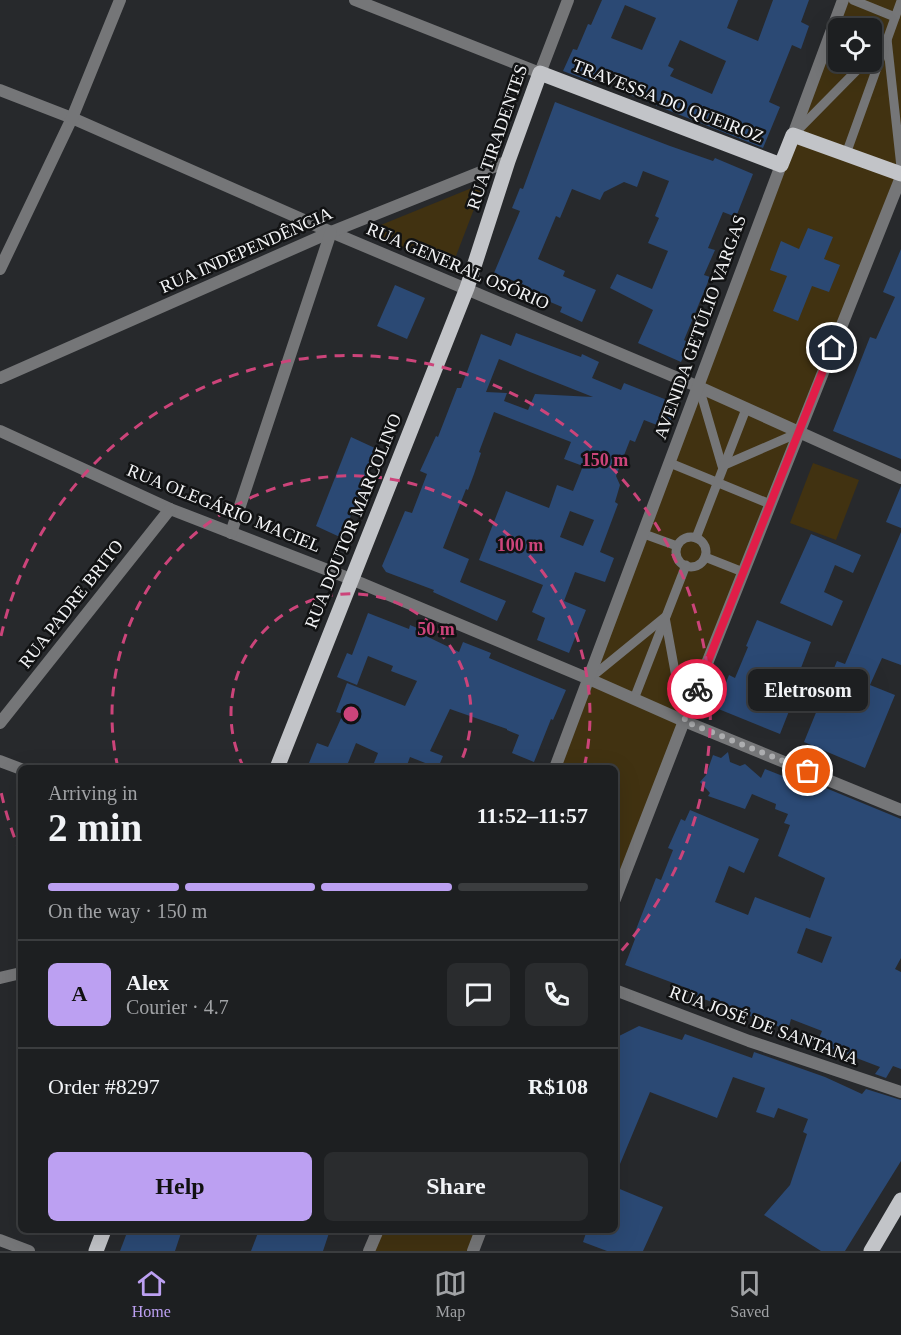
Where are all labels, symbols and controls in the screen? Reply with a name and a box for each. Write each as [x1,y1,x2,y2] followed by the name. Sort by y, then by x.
[828,18,882,72] map controls
[828,18,882,72] button: locate
[569,55,767,147] street label: TRAVESSA DO QUEIROZ
[463,62,531,212] street label: RUA TIRADENTES
[156,202,335,297] street label: RUA INDEPENDÊNCIA
[649,212,750,442] street label: AVENIDA GETÚLIO VARGAS
[364,218,553,314] street label: RUA GENERAL OSÓRIO
[806,322,857,373] pin
[815,331,848,364] icon: home
[301,411,405,631] street label: RUA DOUTOR MARCOLINO
[582,450,628,470] text: 150 m
[124,459,324,556] street label: RUA OLEGÁRIO MACIEL
[497,535,543,555] text: 100 m
[15,536,127,672] street label: RUA PADRE BRITO
[417,619,455,639] text: 50 m
[667,659,727,719] courier
[748,669,868,711] callout: Eletrosom
[681,673,714,706] icon: bike
[764,679,852,701] text: Eletrosom
[341,704,361,724] centre of rings
[782,745,833,796] pin
[791,754,824,787] icon: bag
[48,782,137,804] text: Arriving in
[477,803,588,828] text: 11:52–11:57
[48,806,142,849] text: 2 min
[48,900,207,922] text: On the way · 150 m
[447,963,510,1026] button: chat
[525,963,588,1026] button: phone
[126,970,169,995] text: Alex
[667,980,862,1069] street label: RUA JOSÉ DE SANTANA
[72,981,87,1006] text: A
[126,996,229,1018] text: Courier · 4.7
[48,1074,160,1099] text: Order #8297
[528,1074,588,1099] text: R$108
[48,1152,312,1221] button: Help
[324,1152,588,1221] button: Share
[132,1267,171,1321] tab: Home
[434,1267,467,1321] tab: Map
[730,1267,769,1321] tab: Saved

